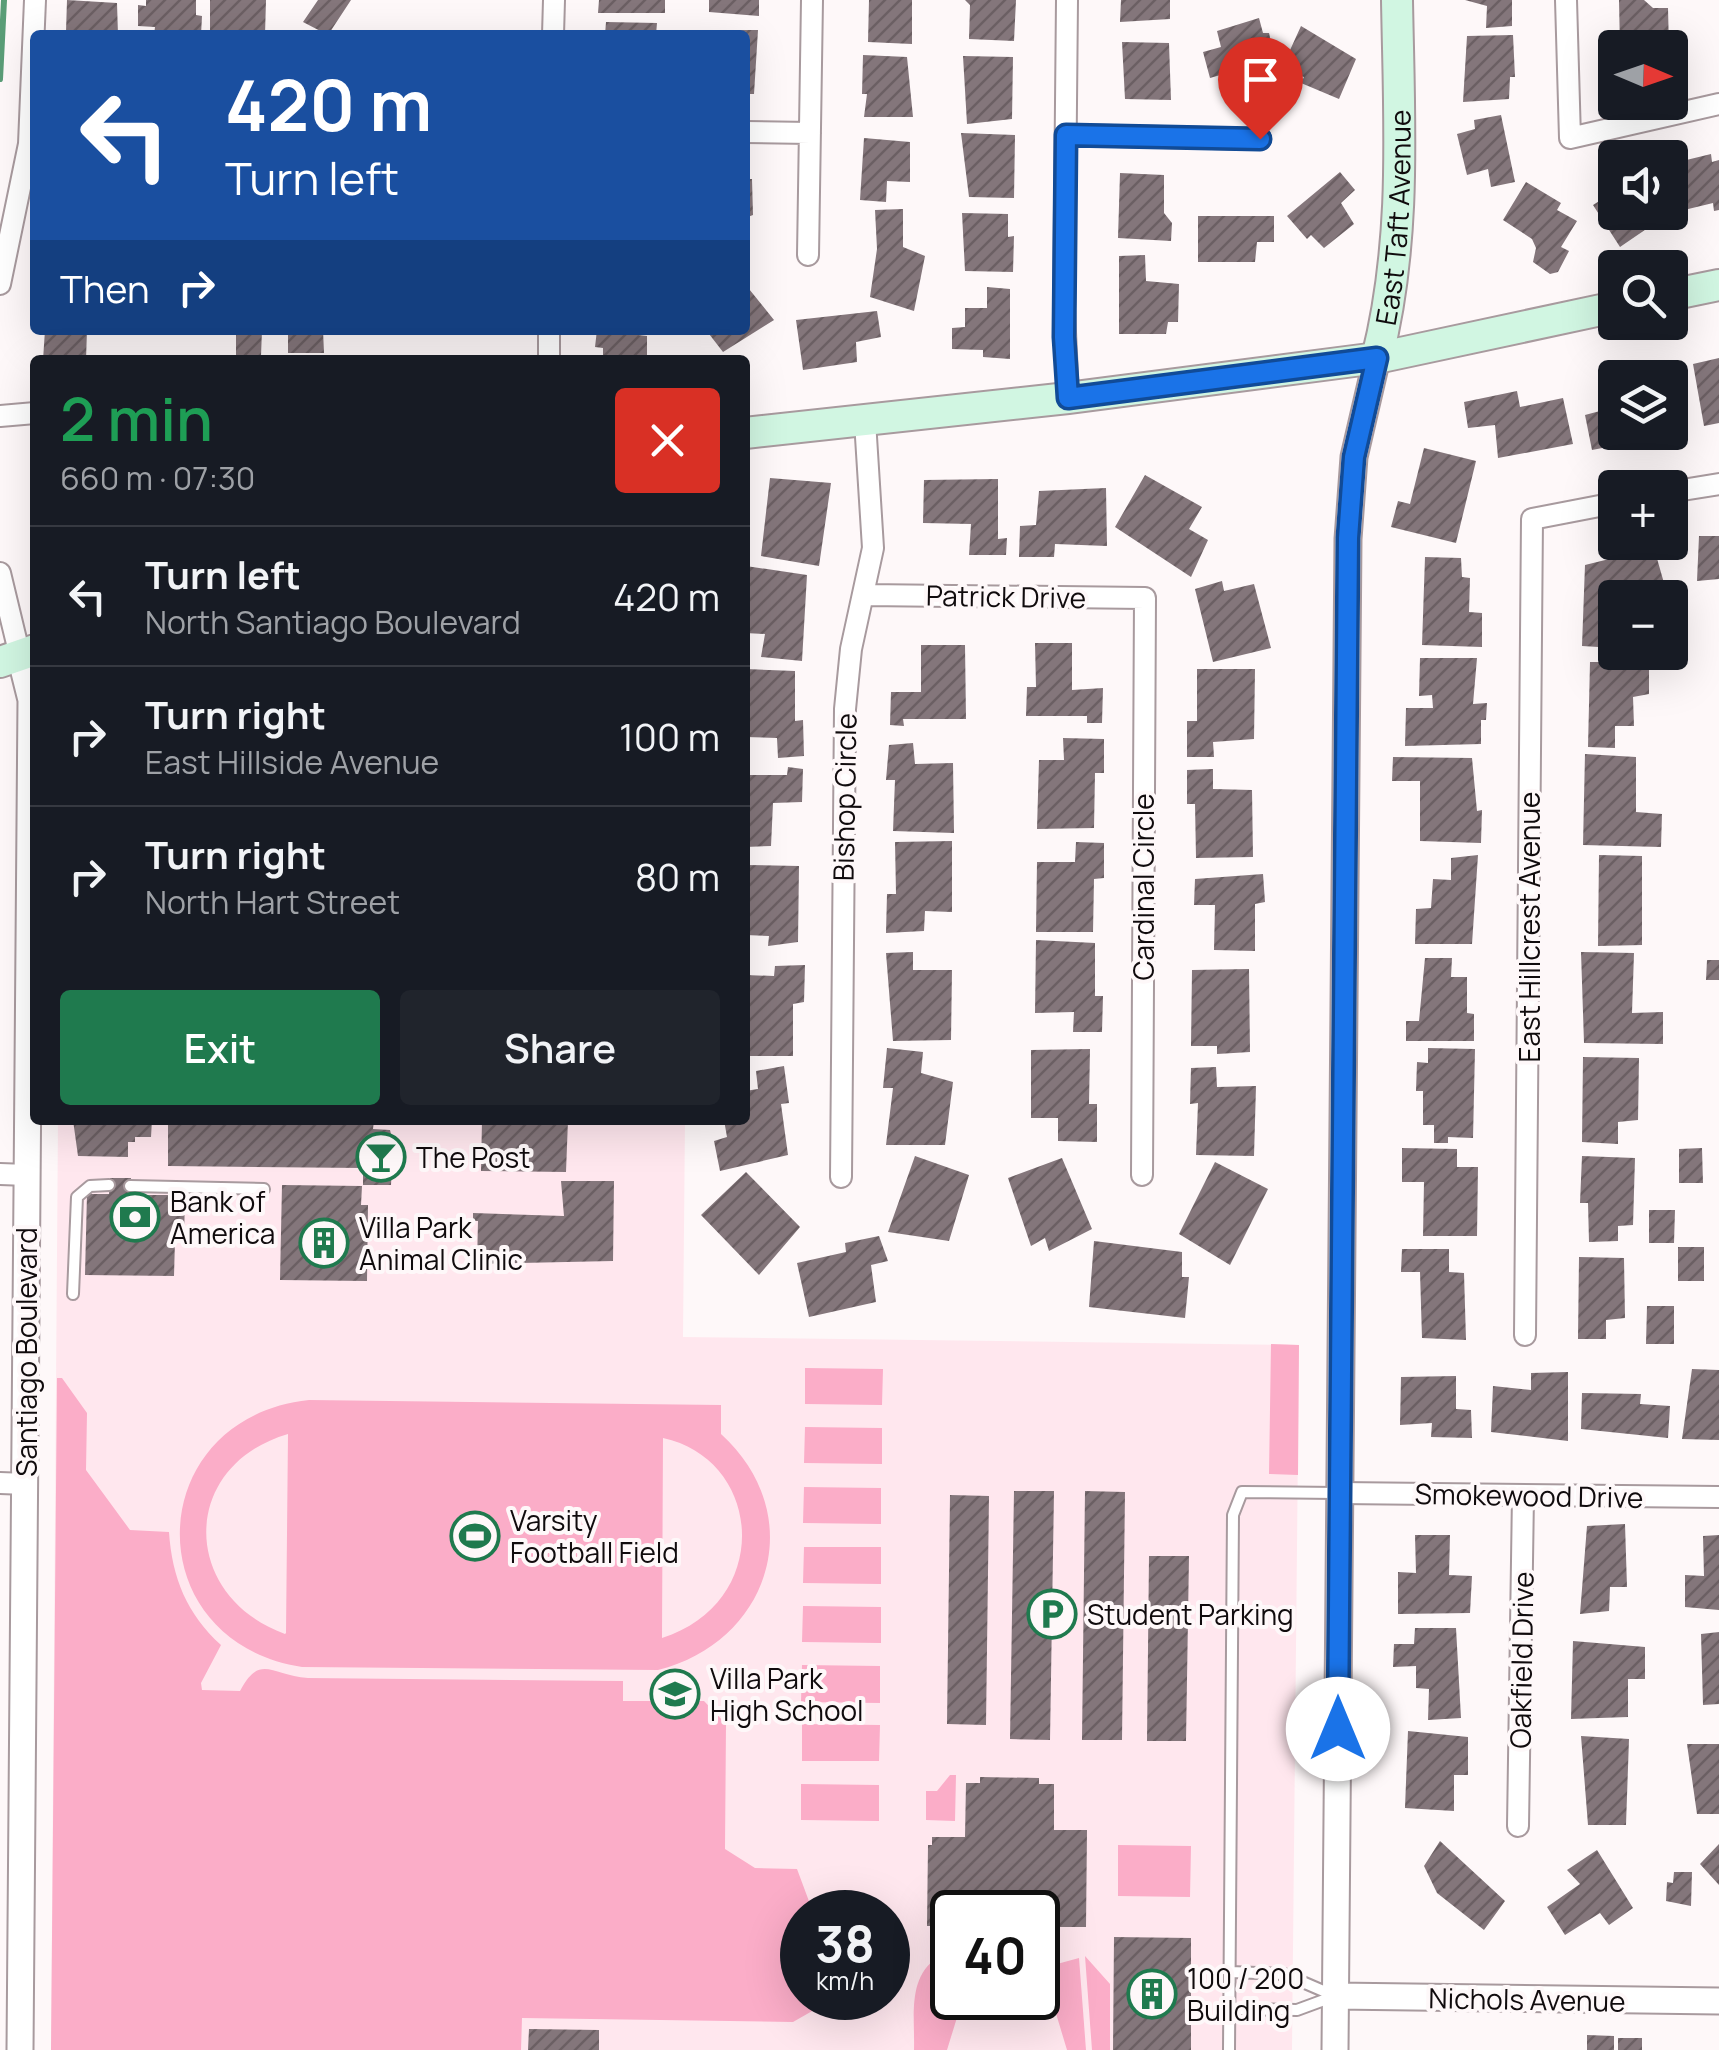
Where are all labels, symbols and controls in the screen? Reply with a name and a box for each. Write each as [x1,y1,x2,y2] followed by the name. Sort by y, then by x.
[1598,30,1688,120] north arrow
[1598,30,1688,670] map controls
[1218,37,1303,140] pin
[1233,52,1288,107] icon: arrive
[225,56,432,152] text: 420 m
[60,70,190,200] icon: left
[1366,110,1418,328] street label: East Taft Avenue
[1598,140,1688,230] button: sound
[225,147,399,209] text: Turn left
[1598,250,1688,340] button: search
[169,260,224,315] icon: right
[60,262,149,314] text: Then
[1598,360,1688,450] button: layers
[60,377,213,459] text: 2 min
[615,388,720,493] button: close
[60,456,255,500] text: 660 m · 07:30
[1598,470,1688,560] button: +
[145,548,301,600] text: Turn left
[60,569,115,624] icon: left
[613,570,720,622] text: 420 m
[926,576,1086,616] street label: Patrick Drive
[1598,580,1688,670] button: −
[145,600,521,644] text: North Santiago Boulevard
[145,688,326,740] text: Turn right
[60,709,115,764] icon: right
[619,710,720,762] text: 100 m
[824,713,864,881] street label: Bishop Circle
[145,740,439,784] text: East Hillside Avenue
[1510,792,1548,1062] street label: East Hillcrest Avenue
[1124,793,1162,981] street label: Cardinal Circle
[145,828,326,880] text: Turn right
[60,849,115,904] icon: right
[635,850,720,902] text: 80 m
[145,880,400,924] text: North Hart Street
[60,990,380,1105] button: Exit
[400,990,720,1105] button: Share
[355,1131,407,1183] bar icon: The Post
[416,1138,530,1176] place label: The Post
[170,1182,275,1252] place label: Bank of America
[109,1191,161,1243] bank icon: Bank of America
[359,1208,523,1278] place label: Villa Park Animal Clinic
[298,1217,350,1269] building icon: Villa Park Animal Clinic
[7,1227,45,1477] street label: Santiago Boulevard
[1414,1474,1644,1516] street label: Smokewood Drive
[510,1501,679,1571] place label: Varsity Football Field
[449,1510,501,1562] sports icon: Varsity Football Field
[1500,1571,1542,1749] street label: Oakfield Drive
[1026,1588,1078,1640] parking icon: Student Parking
[1087,1595,1294,1633] place label: Student Parking
[710,1659,864,1729] place label: Villa Park High School
[649,1668,701,1720] school or university icon: Villa Park High School
[1286,1677,1390,1781] position arrow
[930,1890,1060,2020] speed limit sign: 40
[815,1909,875,1977] text: 38
[1187,1959,1304,2029] place label: 100 / 200 Building
[816,1963,874,1998] text: km/h
[1126,1968,1178,2020] building icon: 100 / 200 Building
[1428,1978,1626,2020] street label: Nichols Avenue

